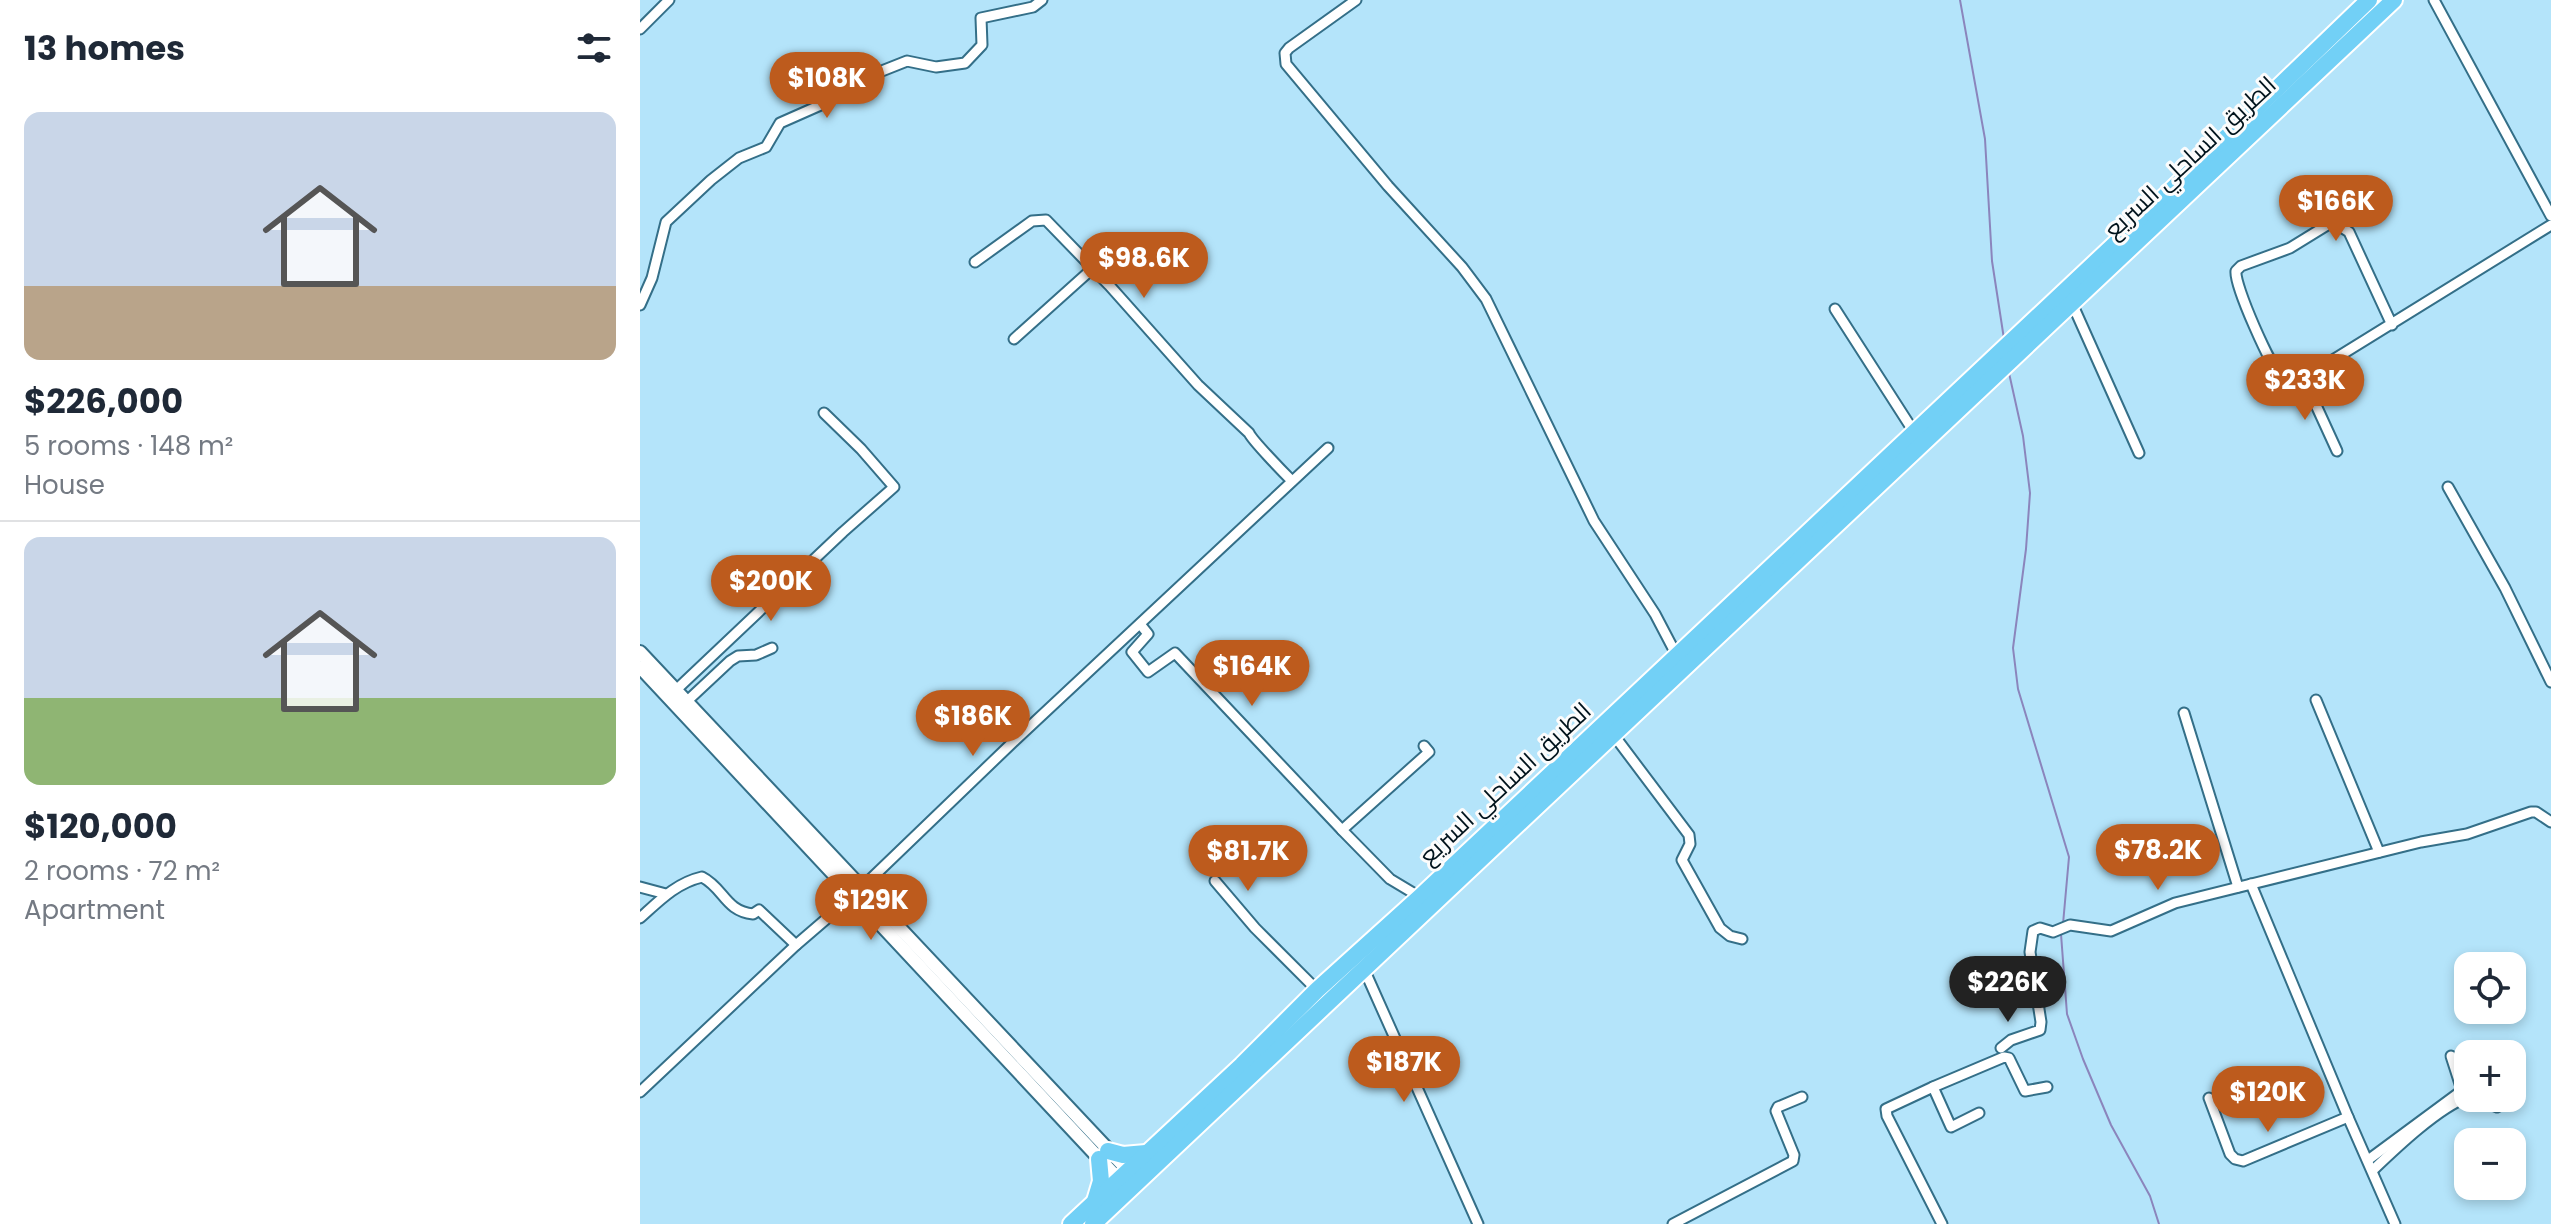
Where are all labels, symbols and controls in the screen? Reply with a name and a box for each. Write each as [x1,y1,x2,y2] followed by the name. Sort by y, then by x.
[24,24,185,72] text: 13 homes
[572,26,616,70] icon: filters
[771,52,883,120] pin: $108K
[788,60,866,96] text: $108K
[2097,68,2285,248] street label: الطريق الساحلي السريع
[248,164,392,308] icon: home
[2280,175,2392,243] pin: $166K
[2297,183,2375,219] text: $166K
[1079,232,1209,300] pin: $98.6K
[1098,240,1190,276] text: $98.6K
[2249,354,2361,422] pin: $233K
[2264,362,2346,398] text: $233K
[24,377,183,425] text: $226,000
[24,428,233,464] text: 5 rooms · 148 m²
[24,467,105,503] text: House
[715,555,827,623] pin: $200K
[729,563,813,599] text: $200K
[248,589,392,733] icon: home
[1196,640,1308,708] pin: $164K
[1212,648,1292,684] text: $164K
[917,690,1029,758] pin: $186K
[1412,694,1600,874] street label: الطريق الساحلي السريع
[934,698,1012,734] text: $186K
[24,802,177,850] text: $120,000
[2093,824,2223,892] pin: $78.2K
[1183,825,1313,893] pin: $81.7K
[2114,832,2202,868] text: $78.2K
[1206,833,1290,869] text: $81.7K
[24,853,220,889] text: 2 rooms · 72 m²
[815,874,927,942] pin: $129K
[833,882,909,918] text: $129K
[24,892,165,928] text: Apartment
[2454,952,2526,1200] map controls
[2454,952,2526,1024] button: locate
[1952,956,2064,1024] pin: $226K
[1967,964,2049,1000] text: $226K
[1348,1036,1460,1104] pin: $187K
[2454,1040,2526,1112] button: +
[1366,1044,1442,1080] text: $187K
[2212,1066,2324,1134] pin: $120K
[2230,1074,2306,1110] text: $120K
[2454,1128,2526,1200] button: −

